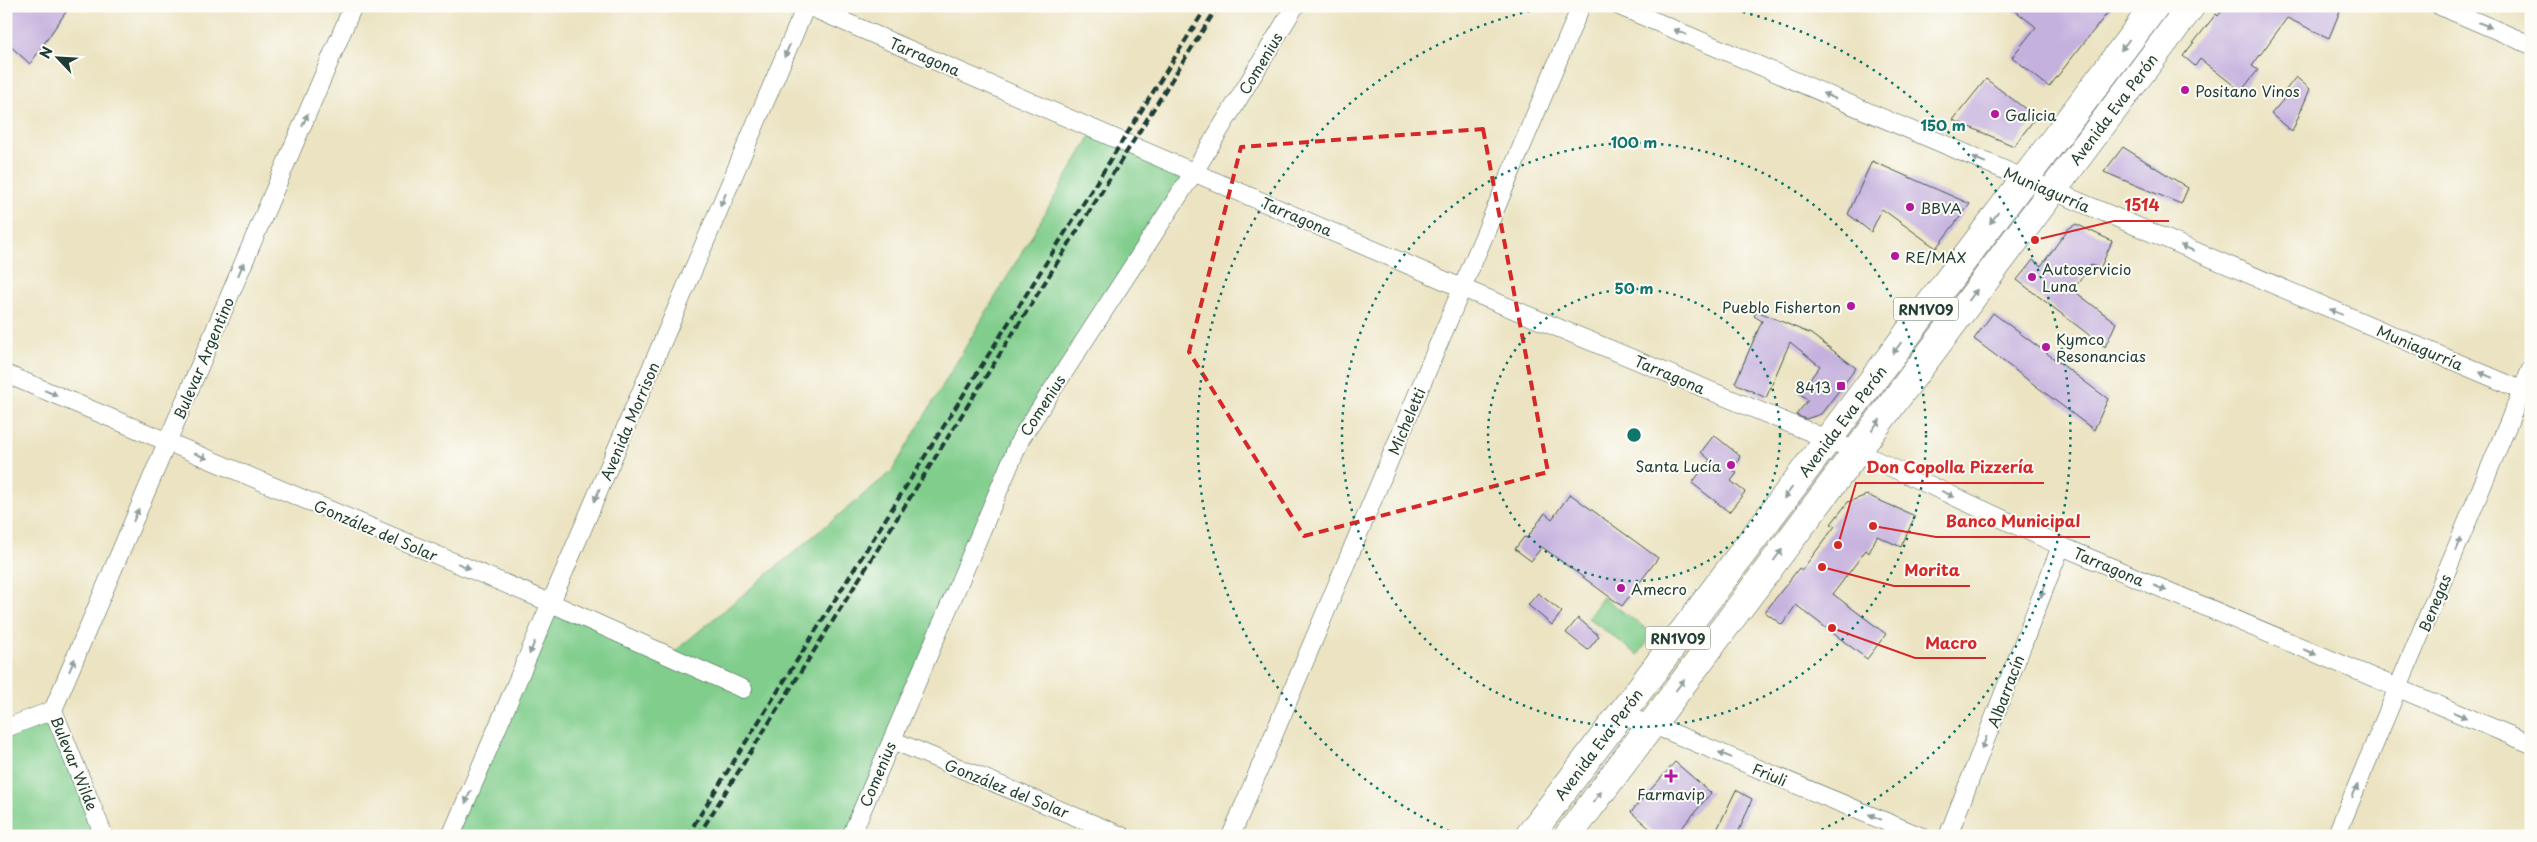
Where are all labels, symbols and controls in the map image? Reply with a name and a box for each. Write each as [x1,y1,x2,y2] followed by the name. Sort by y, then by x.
[2478,22,2492,30] one-way arrow
[1232,27,1288,98] street label: Comenius
[1673,28,1687,36] one-way arrow
[886,31,965,81] street label: Tarragona
[32,32,82,82] north arrow
[2120,38,2131,51] one-way arrow
[34,43,58,62] text: N
[783,44,791,58] one-way arrow
[2063,49,2163,169] street label: Avenida Eva Perón
[2195,79,2300,102] place label: Positano Vinos
[2179,84,2191,96] marker: Positano Vinos
[1822,92,1836,100] one-way arrow
[2005,103,2057,126] place label: Galicia
[1989,108,2001,120] marker: Galicia
[301,113,309,127] one-way arrow
[1920,113,1966,136] text: 150 m
[1611,130,1657,153] text: 100 m
[1971,156,1986,164] one-way arrow
[2000,161,2094,218] street label: Muniagurría
[2114,190,2169,221] callout: 1514
[1258,191,1337,241] street label: Tarragona
[2124,192,2160,216] text: 1514
[719,193,727,208] one-way arrow
[1920,196,1962,219] place label: BBVA
[1904,201,1916,213] marker: BBVA
[1989,211,2000,224] one-way arrow
[2180,244,2194,252] one-way arrow
[1905,245,1966,268] place label: RE/MAX
[1889,250,1901,262] marker: RE/MAX
[2042,257,2131,297] place label: Autoservicio Luna
[237,262,245,276] one-way arrow
[2026,271,2038,283] marker: Autoservicio Luna
[1615,276,1653,299] text: 50 m
[1968,289,1979,302] one-way arrow
[167,293,239,423] street label: Bulevar Argentino
[1722,295,1841,318] place label: Pueblo Fisherton
[1894,298,1958,320] road number: RN1V09
[1845,300,1857,312] marker: Pueblo Fisherton
[2329,307,2343,315] one-way arrow
[2373,319,2467,376] street label: Muniagurría
[2056,327,2146,367] place label: Kymco Resonancias
[1891,341,1902,354] one-way arrow
[2040,341,2052,353] marker: Kymco Resonancias
[1631,349,1710,399] street label: Tarragona
[594,358,664,484] street label: Avenida Morrison
[1792,361,1892,481] street label: Avenida Eva Perón
[1014,370,1071,440] street label: Comenius
[2479,370,2493,378] one-way arrow
[1795,375,1831,398] place label: 8413
[1835,380,1847,392] marker: 8413
[1382,384,1430,458] street label: Micheletti
[44,389,59,397] one-way arrow
[1870,419,1881,432] one-way arrow
[1625,426,1643,444] centre of rings
[1856,452,2044,483] callout: Don Copolla Pizzería
[194,453,208,461] one-way arrow
[1635,454,1722,477] place label: Santa Lucía
[1866,454,2034,478] text: Don Copolla Pizzería
[1725,459,1737,471] marker: Santa Lucía
[1782,486,1793,499] one-way arrow
[593,488,601,502] one-way arrow
[1941,490,1955,498] one-way arrow
[311,494,442,567] street label: González del Solar
[1936,506,2090,537] callout: Banco Municipal
[132,508,140,522] one-way arrow
[1946,508,2081,532] text: Banco Municipal
[2455,537,2463,551] one-way arrow
[2070,541,2149,591] street label: Tarragona
[1773,548,1783,562] one-way arrow
[1894,555,1970,586] callout: Morita
[1904,557,1960,581] text: Morita
[457,563,471,571] one-way arrow
[2412,570,2456,636] street label: Benegas
[1631,577,1687,600] place label: Amecro
[1615,582,1627,594] marker: Amecro
[2039,584,2047,599] one-way arrow
[2153,585,2167,593] one-way arrow
[1646,626,1710,650] road number: RN1V09
[1915,627,1986,658] callout: Macro
[1925,630,1977,654] text: Macro
[527,641,535,655] one-way arrow
[2303,648,2317,656] one-way arrow
[1981,651,2029,731] street label: Albarracín
[69,658,77,672] one-way arrow
[1675,679,1686,692] one-way arrow
[1548,684,1648,804] street label: Avenida Eva Perón
[2453,711,2468,719] one-way arrow
[46,712,104,814] street label: Bulevar Wilde
[1980,736,1988,750] one-way arrow
[853,738,901,810] street label: Comenius
[1718,750,1732,758] one-way arrow
[941,753,1073,824] street label: González del Solar
[1749,756,1791,792] street label: Friuli
[1665,770,1677,782] marker: Farmavip
[1637,782,1705,805] place label: Farmavip
[2352,784,2360,798] one-way arrow
[463,790,471,804] one-way arrow
[1591,791,1602,804] one-way arrow
[1867,813,1882,821] one-way arrow

